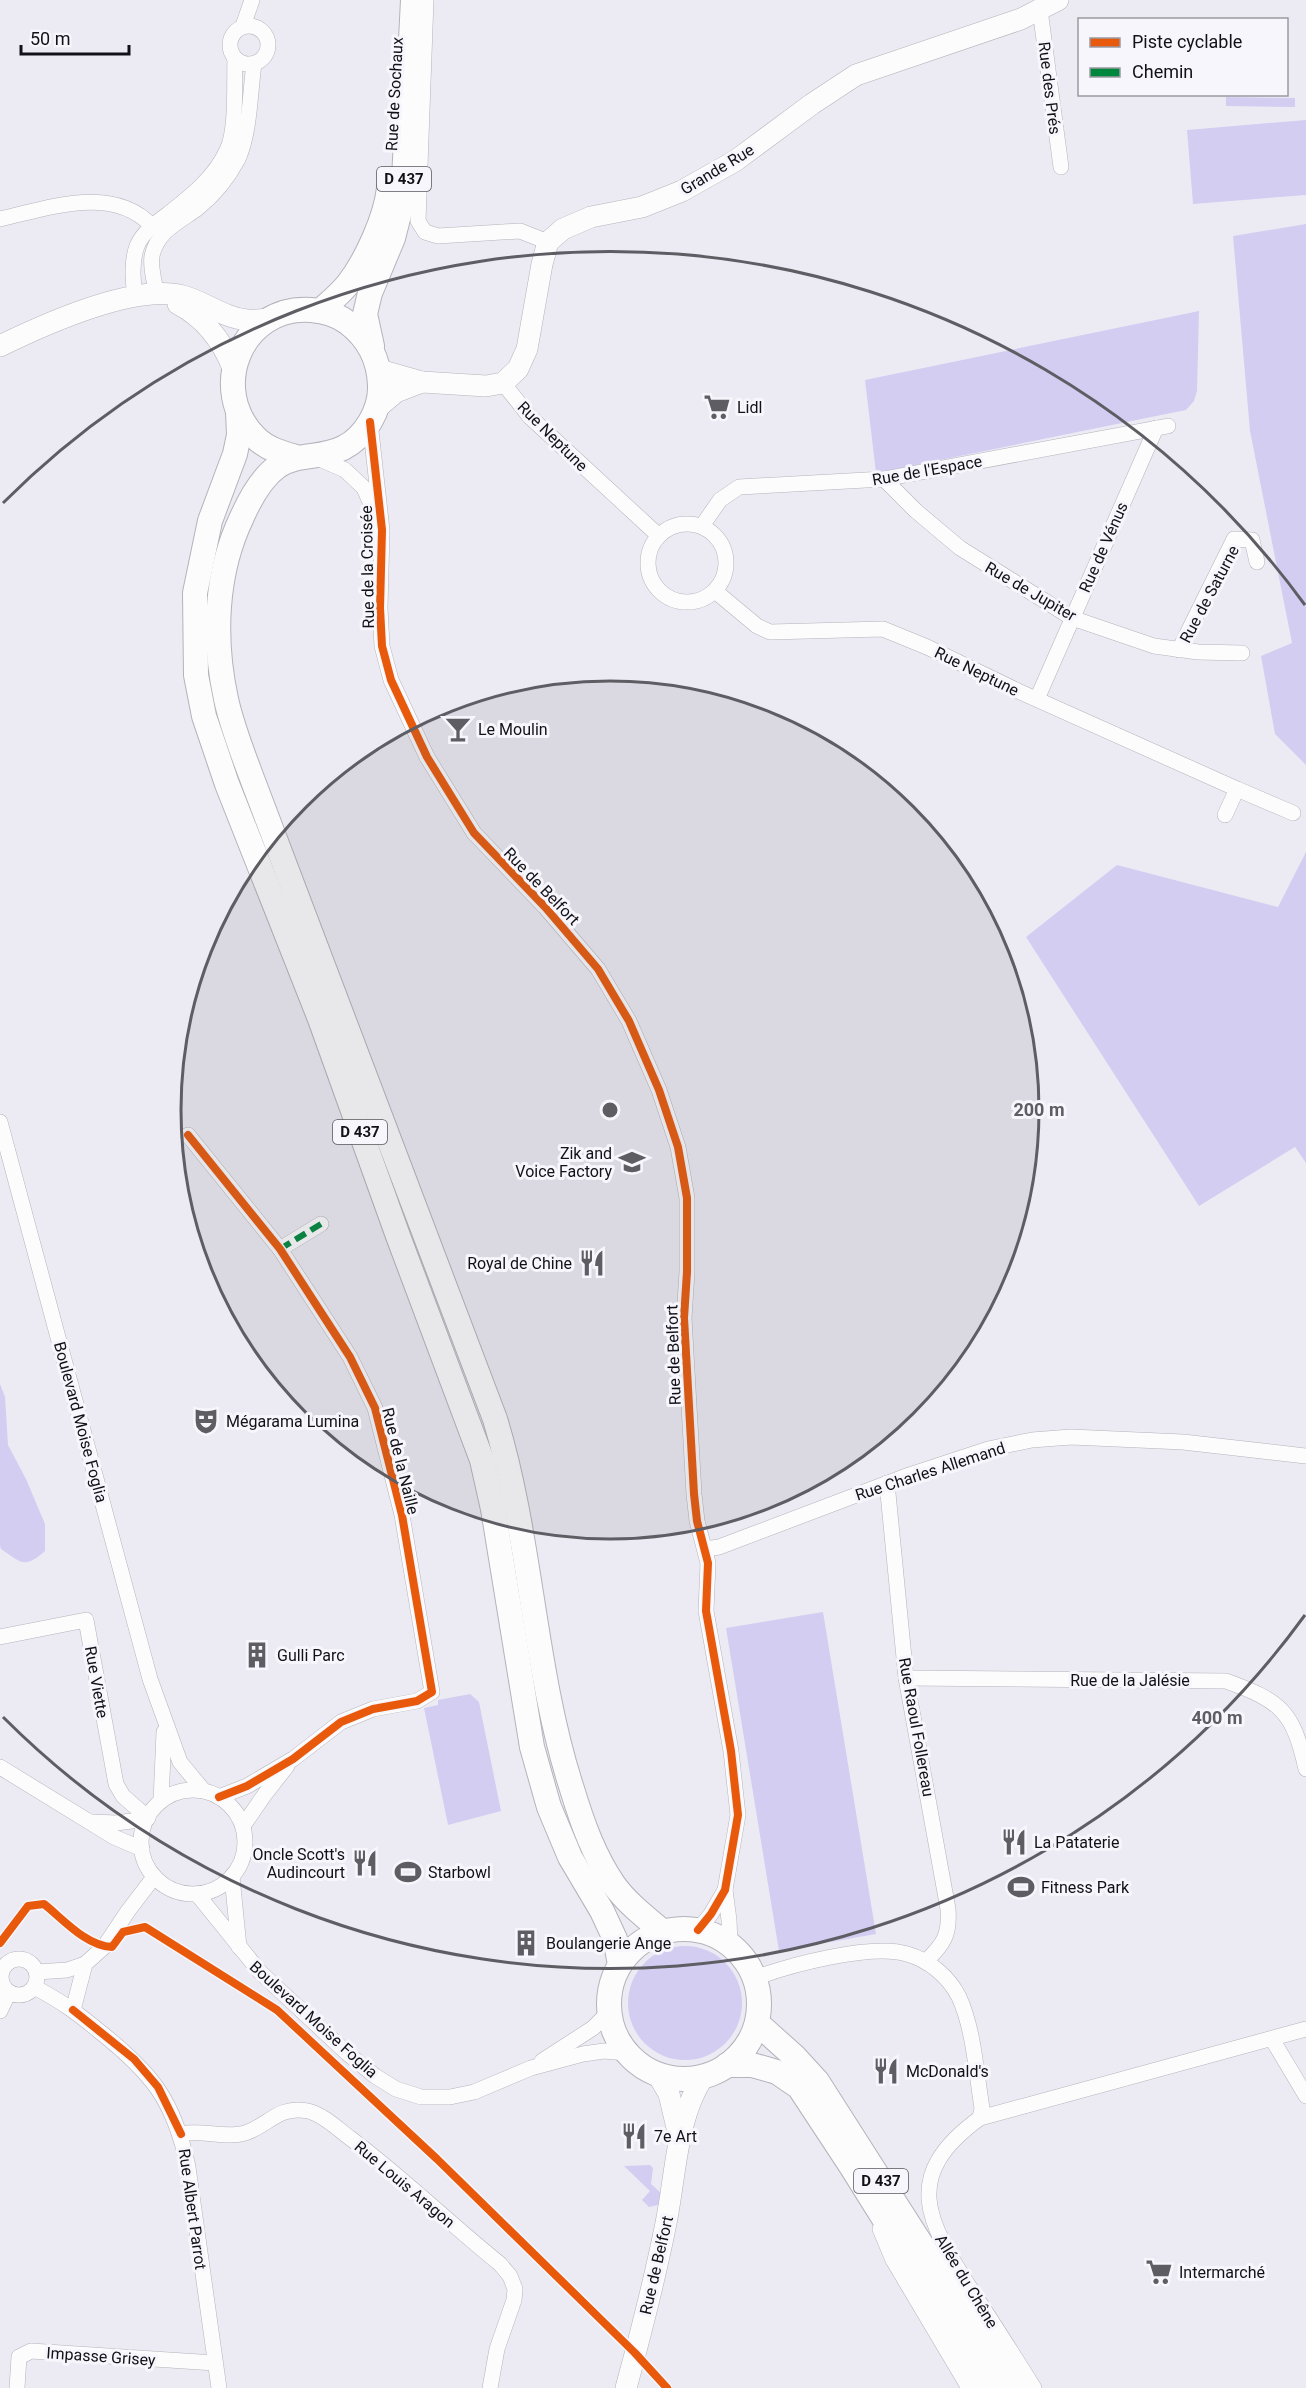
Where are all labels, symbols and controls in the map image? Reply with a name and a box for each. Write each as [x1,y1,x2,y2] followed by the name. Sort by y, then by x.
[21,18,129,56] scale bar
[1078,18,1288,96] legend
[30,28,70,49] text: 50 m
[1132,31,1242,52] text: Piste cyclable
[382,37,407,151] street label: Rue de Sochaux
[1034,41,1065,135] street label: Rue des Prés
[1132,61,1193,82] text: Chemin
[677,140,757,199] street label: Grande Rue
[377,167,431,191] road number: D 437
[702,392,732,422] supermarket icon: Lidl
[514,397,592,475] street label: Rue Neptune
[737,398,762,417] place label: Lidl
[871,451,983,490] street label: Rue de l'Espace
[1075,499,1132,595] street label: Rue de Vénus
[357,505,378,629] street label: Rue de la Croisée
[1176,542,1243,646] street label: Rue de Saturne
[982,558,1080,626] street label: Rue de Jupiter
[932,643,1022,700] street label: Rue Neptune
[443,714,473,744] bar icon: Le Moulin
[478,720,548,739] place label: Le Moulin
[500,844,583,929] street label: Rue de Belfort
[1013,1099,1065,1120] text: 200 m
[600,1100,620,1120] centre of rings
[333,1120,387,1144] road number: D 437
[515,1144,612,1181] place label: Zik and Voice Factory
[617,1147,647,1177] school or university icon: Zik and Voice Factory
[577,1248,607,1278] restaurant icon: Royal de Chine
[467,1254,572,1273] place label: Royal de Chine
[662,1304,685,1406] street label: Rue de Belfort
[50,1340,111,1505] street label: Boulevard Moise Foglia
[191,1406,221,1436] theatre icon: Mégarama Lumina
[378,1406,423,1517] street label: Rue de la Naille
[226,1412,359,1431] place label: Mégarama Lumina
[853,1438,1007,1505] street label: Rue Charles Allemand
[242,1640,272,1670] building icon: Gulli Parc
[81,1645,112,1720] street label: Rue Viette
[277,1646,345,1665] place label: Gulli Parc
[895,1656,938,1798] street label: Rue Raoul Follereau
[1070,1671,1190,1690] street label: Rue de la Jalésie
[1191,1707,1243,1728] text: 400 m
[999,1827,1029,1857] restaurant icon: La Pataterie
[1034,1833,1119,1852] place label: La Pataterie
[253,1845,345,1882] place label: Oncle Scott's Audincourt
[350,1848,380,1878] restaurant icon: Oncle Scott's Audincourt
[393,1857,423,1887] sports icon: Starbowl
[428,1863,491,1882] place label: Starbowl
[1006,1872,1036,1902] sports icon: Fitness Park
[1041,1878,1130,1897] place label: Fitness Park
[511,1928,541,1958] building icon: Boulangerie Ange
[546,1934,671,1953] place label: Boulangerie Ange
[246,1957,382,2082] street label: Boulevard Moise Foglia
[871,2056,901,2086] restaurant icon: McDonald's
[906,2062,989,2081] place label: McDonald's
[619,2121,649,2151] restaurant icon: 7e Art
[654,2127,697,2146] place label: 7e Art
[351,2137,459,2232] street label: Rue Louis Aragon
[175,2147,210,2271] street label: Rue Albert Parrot
[854,2169,908,2193] road number: D 437
[636,2214,677,2316] street label: Rue de Belfort
[931,2231,1002,2332] street label: Allée du Chêne
[1144,2257,1174,2287] supermarket icon: Intermarché
[1179,2263,1265,2282] place label: Intermarché
[46,2343,157,2370] street label: Impasse Grisey

